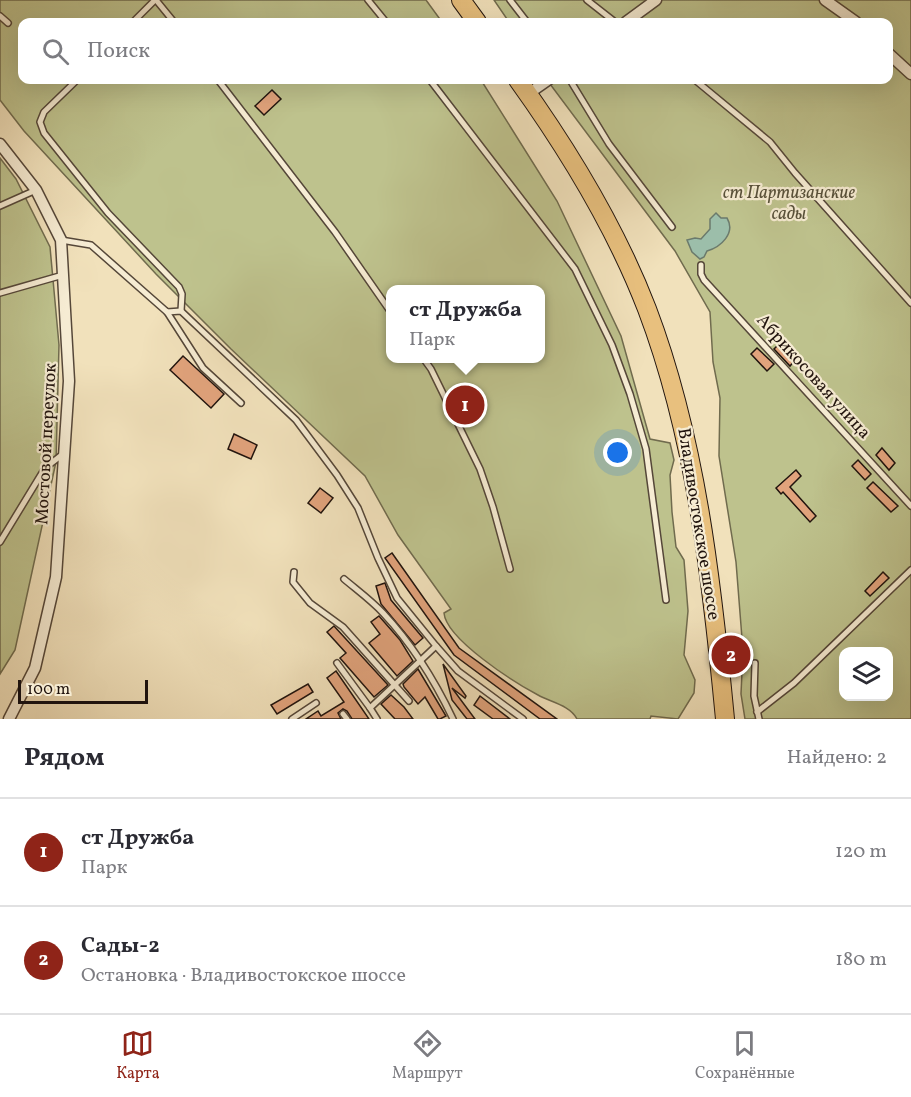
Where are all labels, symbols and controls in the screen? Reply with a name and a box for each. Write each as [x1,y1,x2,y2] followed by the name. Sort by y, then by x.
[18,18,893,84] search box
[39,35,72,68] icon: search
[87,36,150,67] text: Поиск
[723,181,855,227] park label: ст Партизанские сады
[386,285,545,363] popup
[409,295,522,326] text: ст Дружба
[750,309,876,445] street label: Абрикосовая улица
[409,326,455,354] text: Парк
[30,362,64,525] street label: Мостовой переулок
[446,382,484,428] pin: 1
[670,426,726,622] street label: Владивостокское шоссе
[603,438,632,467] your location
[712,632,750,678] pin: 2
[839,647,893,701] map controls
[839,647,893,701] button: layers
[18,677,148,704] scale bar
[27,679,70,701] text: 100 m
[24,740,104,776] text: Рядом
[787,744,887,772] text: Найдено: 2
[81,823,194,854] text: ст Дружба
[39,838,48,866] text: 1
[835,838,887,866] text: 120 m
[81,854,127,882] text: Парк
[81,931,160,962] text: Сады-2
[38,946,49,974] text: 2
[835,946,887,974] text: 180 m
[81,962,406,990] text: Остановка · Владивостокское шоссе
[116,1027,160,1085] tab: Карта
[392,1027,463,1085] tab: Маршрут
[695,1027,795,1085] tab: Сохранённые

